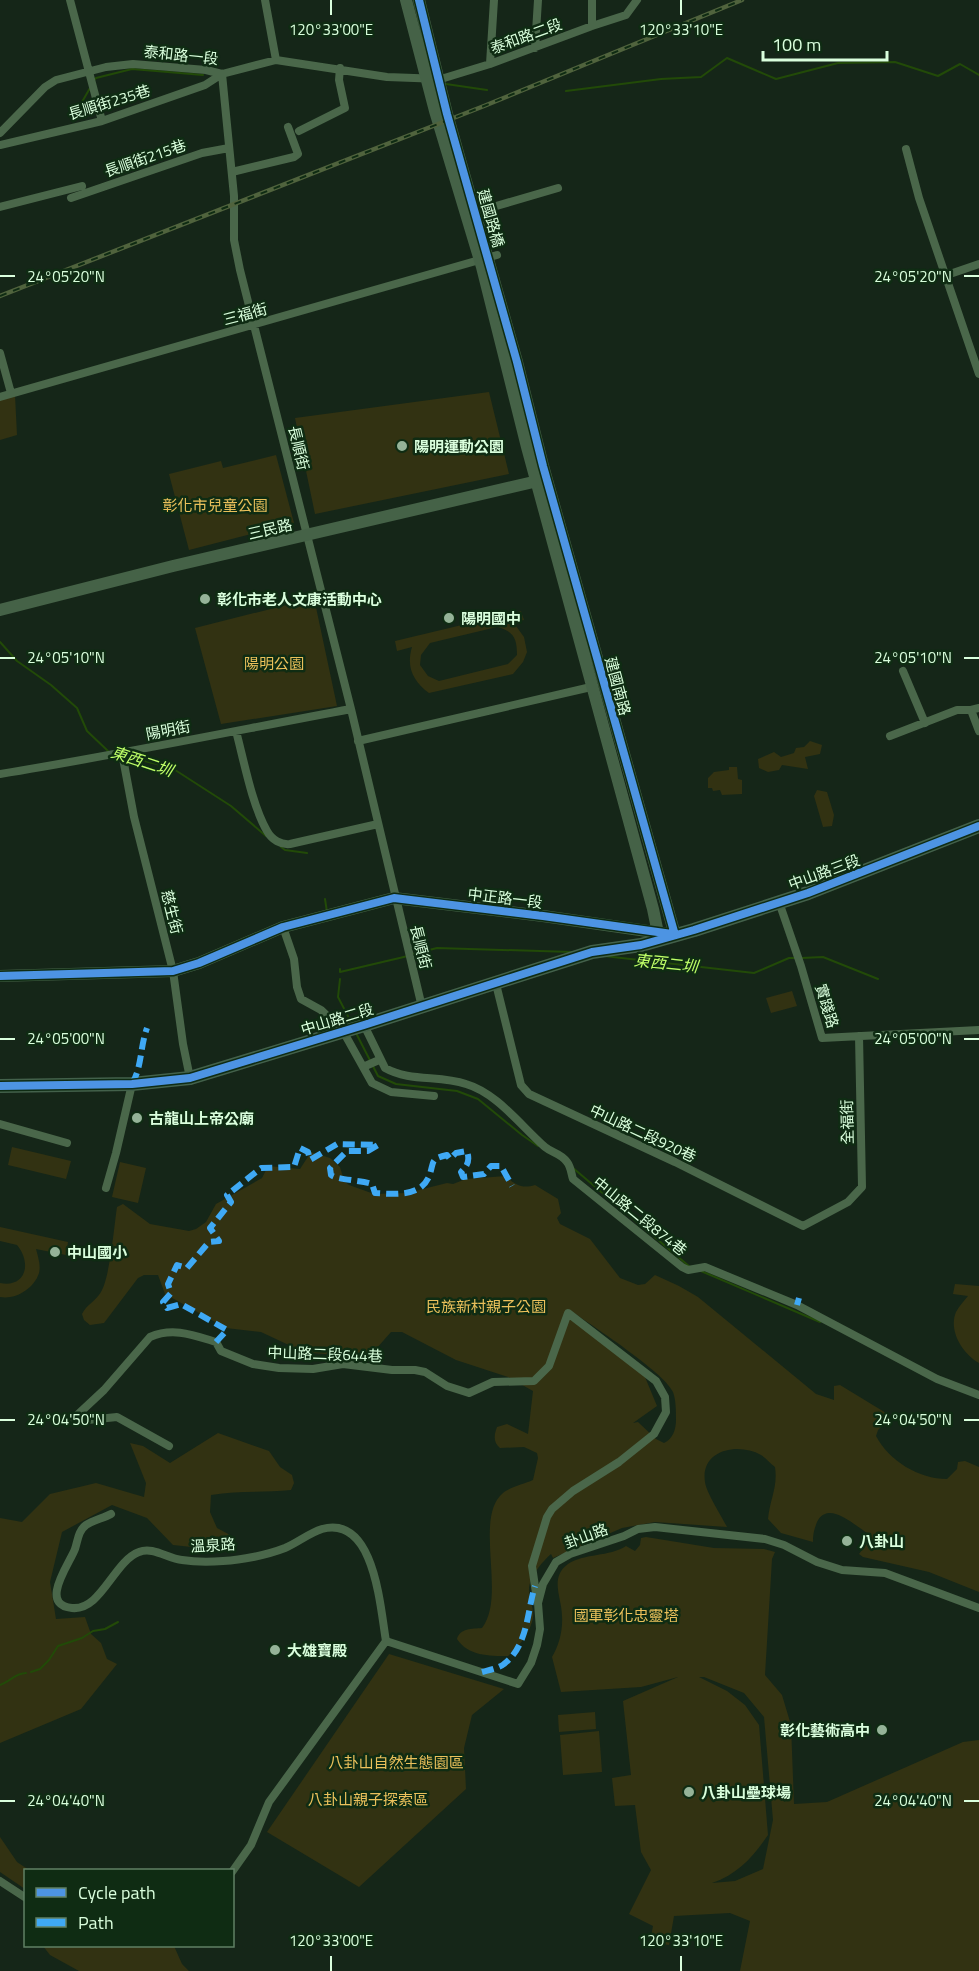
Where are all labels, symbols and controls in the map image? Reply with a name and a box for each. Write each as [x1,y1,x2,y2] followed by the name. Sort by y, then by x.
[487,12,565,60] street label: 泰和路二段
[289,18,373,41] text: 120°33'00"E
[639,18,723,41] text: 120°33'10"E
[763,24,888,62] scale bar
[772,31,821,58] text: 100 m
[142,40,220,70] street label: 泰和路一段
[65,79,153,125] street label: 長順街235巷
[101,133,189,183] street label: 長順街215巷
[472,186,510,250] street label: 建國路橋
[27,265,105,288] text: 24°05'20"N
[874,265,952,288] text: 24°05'20"N
[220,297,270,331] street label: 三福街
[283,423,315,473] street label: 長順街
[414,435,504,458] place label: 陽明運動公園
[395,439,409,453] marker: 陽明運動公園
[162,494,268,517] park label: 彰化市兒童公園
[245,513,295,545] street label: 三民路
[217,588,382,611] place label: 彰化市老人文康活動中心
[198,592,212,606] marker: 彰化市老人文康活動中心
[461,607,521,630] place label: 陽明國中
[442,611,456,625] marker: 陽明國中
[27,646,105,669] text: 24°05'10"N
[874,646,952,669] text: 24°05'10"N
[244,652,304,675] park label: 陽明公園
[599,654,637,718] street label: 建國南路
[144,714,192,746] street label: 陽明街
[108,740,178,783] water label: 東西二圳
[785,848,863,896] street label: 中山路三段
[466,882,544,914] street label: 中正路一段
[155,887,189,937] street label: 慈生街
[404,922,438,972] street label: 長順街
[633,948,701,978] water label: 東西二圳
[809,981,845,1031] street label: 實踐路
[298,997,376,1041] street label: 中山路二段
[27,1027,105,1050] text: 24°05'00"N
[874,1027,952,1050] text: 24°05'00"N
[586,1098,700,1168] street label: 中山路二段920巷
[835,1099,859,1145] street label: 全福街
[149,1107,254,1130] place label: 古龍山上帝公廟
[130,1111,144,1125] marker: 古龍山上帝公廟
[588,1171,692,1261] street label: 中山路二段874巷
[67,1241,128,1264] place label: 中山國小
[48,1245,62,1259] marker: 中山國小
[426,1295,546,1318] park label: 民族新村親子公園
[267,1340,383,1368] street label: 中山路二段644巷
[27,1408,105,1431] text: 24°04'50"N
[874,1408,952,1431] text: 24°04'50"N
[561,1517,611,1555] street label: 卦山路
[859,1530,904,1553] place label: 八卦山
[190,1532,236,1558] street label: 溫泉路
[840,1534,854,1548] marker: 八卦山
[573,1604,679,1627] park label: 國軍彰化忠靈塔
[287,1639,347,1662] place label: 大雄寶殿
[268,1643,282,1657] marker: 大雄寶殿
[780,1719,870,1742] place label: 彰化藝術高中
[875,1723,889,1737] marker: 彰化藝術高中
[328,1751,464,1774] park label: 八卦山自然生態園區
[701,1781,791,1804] place label: 八卦山壘球場
[682,1785,696,1799] marker: 八卦山壘球場
[308,1788,428,1811] park label: 八卦山親子探索區
[27,1789,105,1812] text: 24°04'40"N
[874,1789,952,1812] text: 24°04'40"N
[24,1869,234,1947] legend
[78,1879,156,1906] text: Cycle path
[78,1909,114,1936] text: Path
[289,1929,373,1952] text: 120°33'00"E
[639,1929,723,1952] text: 120°33'10"E

